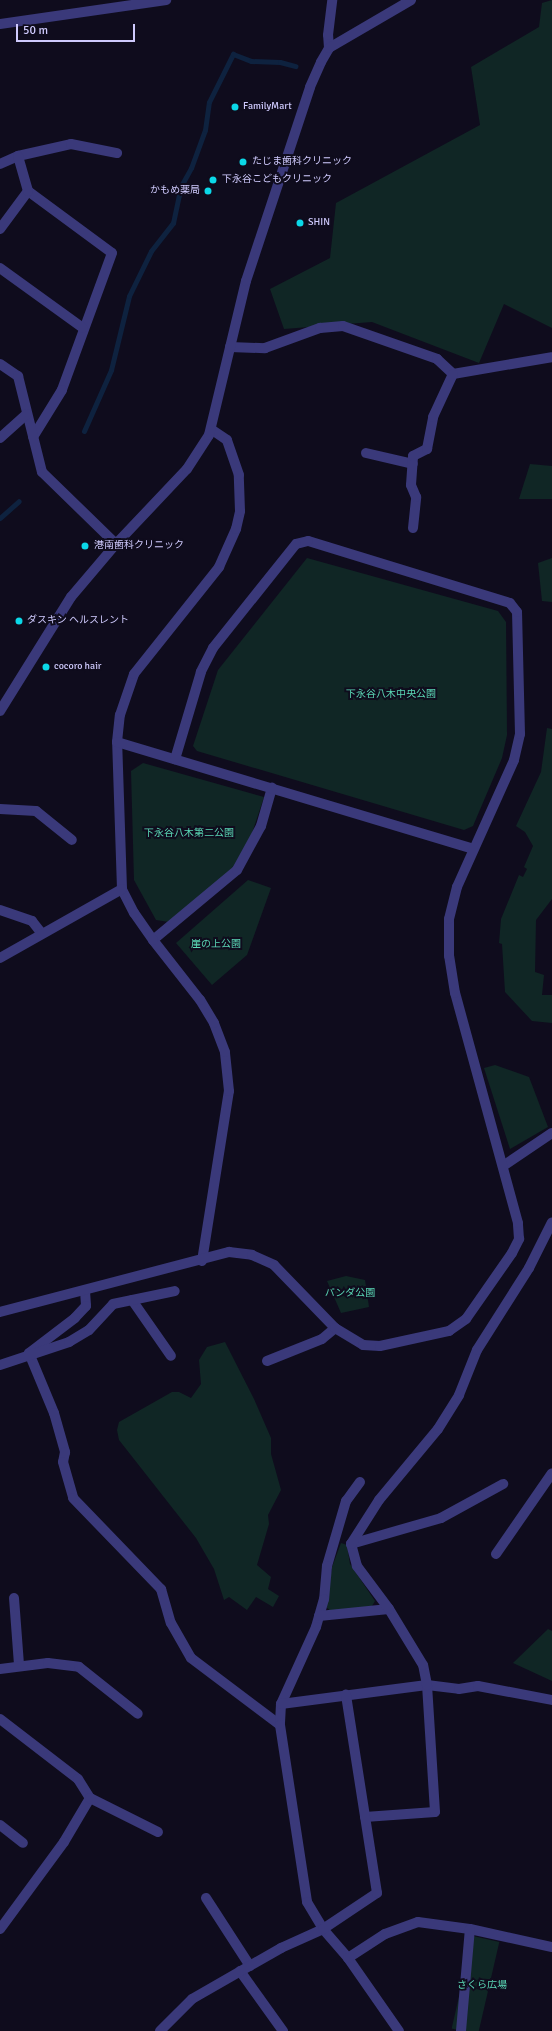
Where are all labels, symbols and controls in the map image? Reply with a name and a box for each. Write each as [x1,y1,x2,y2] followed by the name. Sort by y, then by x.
[18,16,137,42] scale bar
[23,23,48,38] text: 50 m
[243,101,292,113] place label: FamilyMart
[230,102,240,112] marker: FamilyMart
[237,156,249,168] marker: たじま歯科クリニック
[252,156,352,168] place label: たじま歯科クリニック
[207,174,219,186] marker: 下永谷こどもクリニック
[222,174,332,186] place label: 下永谷こどもクリニック
[150,185,200,197] place label: かもめ薬局
[203,186,213,196] marker: かもめ薬局
[308,217,330,229] place label: SHIN
[295,218,305,228] marker: SHIN
[79,540,91,552] marker: 港南歯科クリニック
[94,540,184,552] place label: 港南歯科クリニック
[27,615,129,627] place label: ダスキン ヘルスレント
[14,616,24,626] marker: ダスキン ヘルスレント
[54,661,102,673] place label: cocoro hair
[41,662,51,672] marker: cocoro hair
[346,689,436,701] park label: 下永谷八木中央公園
[144,828,234,840] park label: 下永谷八木第二公園
[191,939,241,951] park label: 崖の上公園
[325,1288,375,1300] park label: パンダ公園
[457,1980,507,1992] park label: さくら広場

